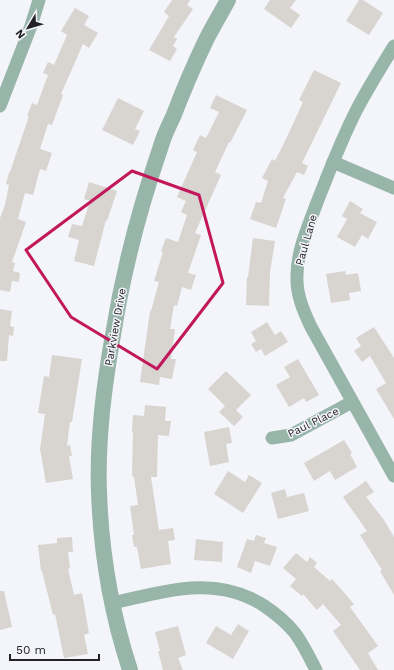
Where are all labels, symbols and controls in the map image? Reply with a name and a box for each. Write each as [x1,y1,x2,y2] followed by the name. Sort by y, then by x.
[8,8,48,48] north arrow
[13,27,28,41] text: N
[293,213,320,267] street label: Paul Lane
[102,287,129,367] street label: Parkview Drive
[286,404,341,440] street label: Paul Place
[10,636,99,662] scale bar
[16,643,46,657] text: 50 m

